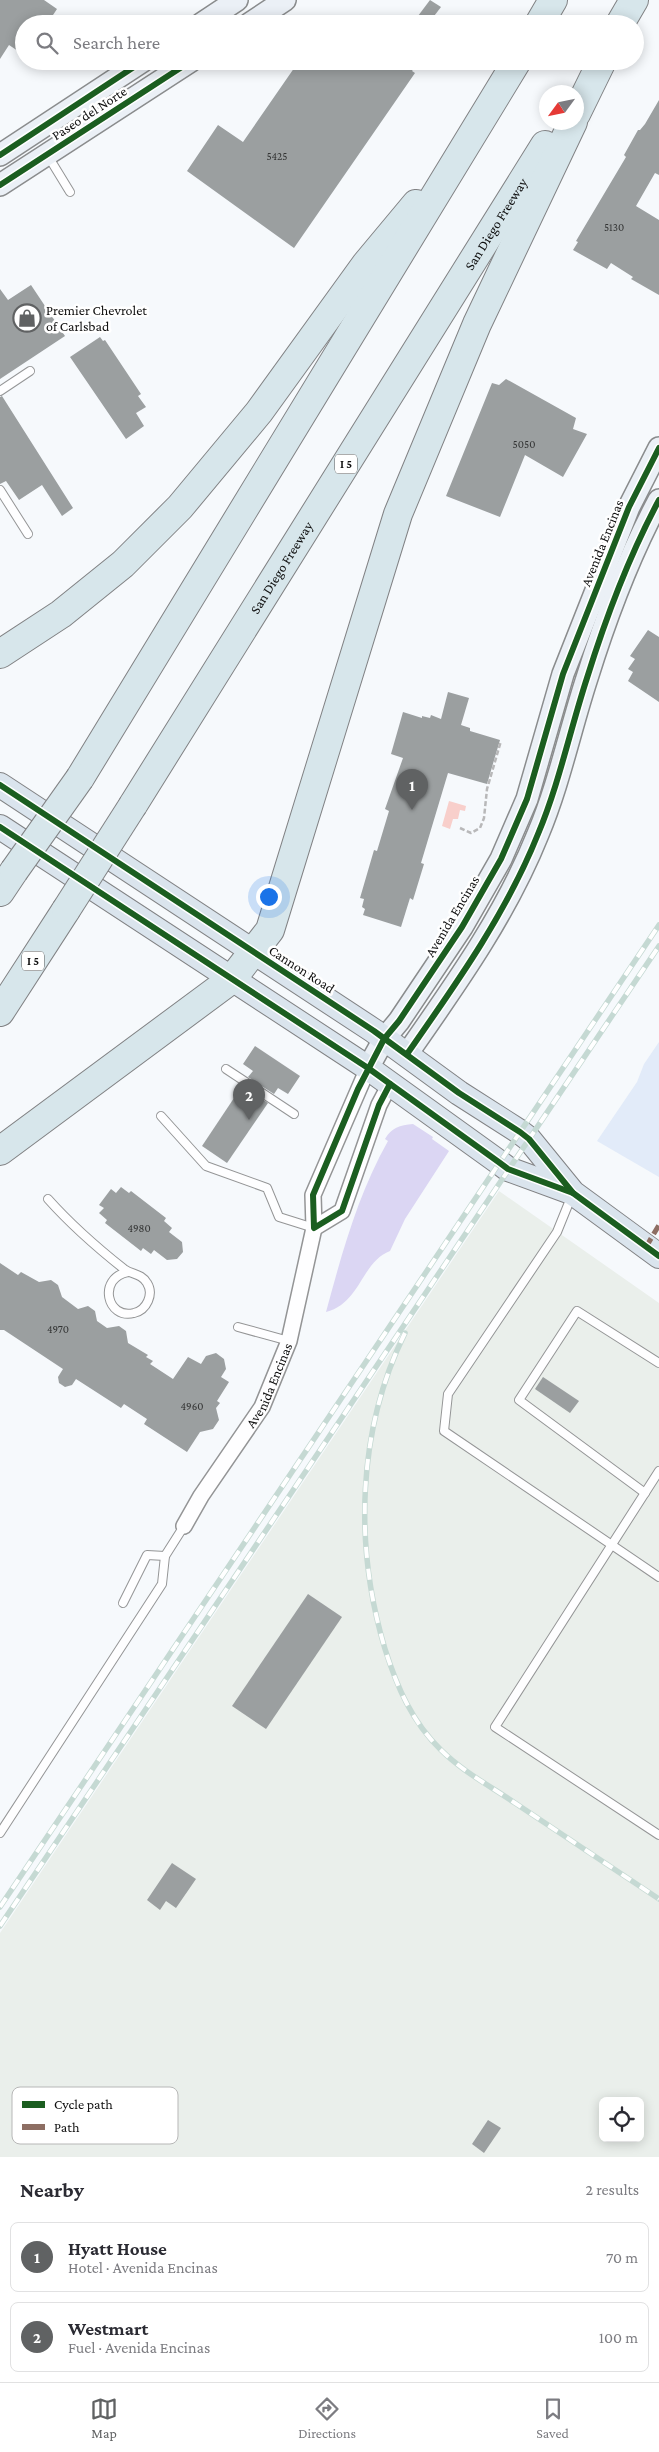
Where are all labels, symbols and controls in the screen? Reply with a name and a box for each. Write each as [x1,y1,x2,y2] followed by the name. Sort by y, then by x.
[15,15,644,70] search box
[33,29,61,57] icon: search
[73,32,160,53] text: Search here
[49,83,129,143] street label: Paseo del Norte
[539,85,584,130] north arrow
[266,150,288,162] house number: 5425
[461,174,531,273] street label: San Diego Freeway
[604,221,624,233] house number: 5130
[46,302,147,334] place label: Premier Chevrolet of Carlsbad
[12,303,42,333] shop icon: Premier Chevrolet of Carlsbad
[513,438,535,450] house number: 5050
[335,454,357,474] road number: I 5
[577,497,627,589] street label: Avenida Encinas
[247,518,316,616] street label: San Diego Freeway
[396,769,428,810] pin: 1
[421,872,483,960] street label: Avenida Encinas
[256,884,282,910] your location
[266,942,338,997] street label: Cannon Road
[22,951,44,970] road number: I 5
[233,1079,265,1120] pin: 2
[127,1222,151,1234] house number: 4980
[47,1323,69,1335] house number: 4970
[242,1340,295,1431] street label: Avenida Encinas
[181,1400,203,1412] house number: 4960
[12,2087,178,2144] legend
[54,2096,113,2112] text: Cycle path
[599,2097,644,2142] map controls
[599,2097,644,2142] button: locate
[54,2119,80,2135] text: Path
[20,2178,84,2202] text: Nearby
[586,2181,639,2198] text: 2 results
[68,2238,167,2259] text: Hyatt House
[34,2249,40,2266] text: 1
[606,2249,638,2266] text: 70 m
[68,2259,218,2276] text: Hotel · Avenida Encinas
[68,2318,148,2339] text: Westmart
[33,2329,41,2346] text: 2
[599,2329,638,2346] text: 100 m
[68,2339,210,2356] text: Fuel · Avenida Encinas
[90,2395,118,2441] tab: Map
[298,2395,356,2441] tab: Directions
[536,2395,569,2441] tab: Saved

